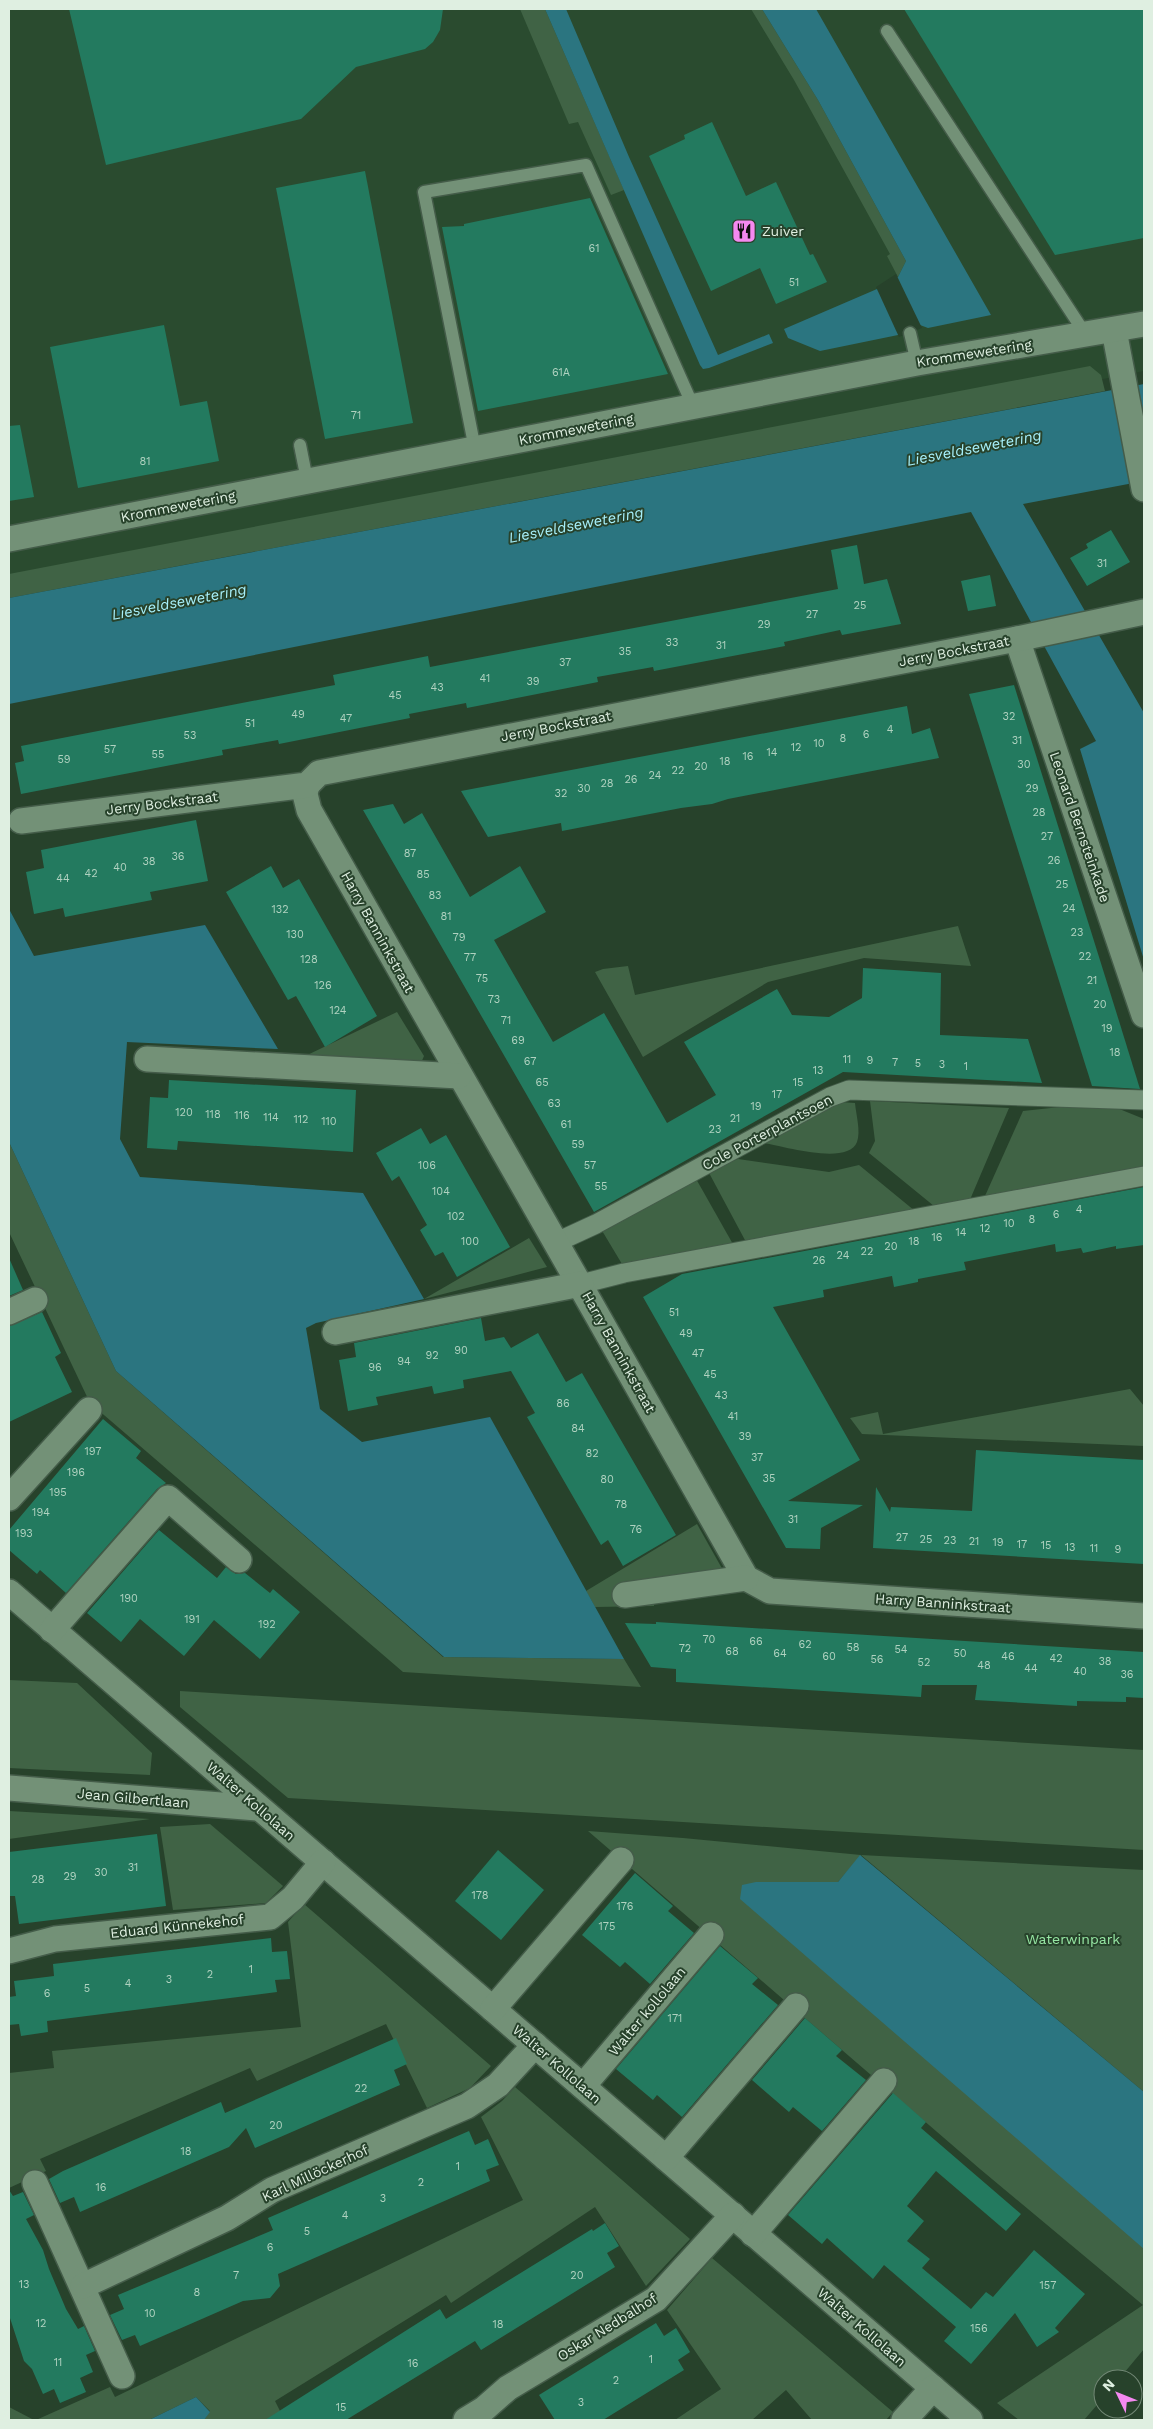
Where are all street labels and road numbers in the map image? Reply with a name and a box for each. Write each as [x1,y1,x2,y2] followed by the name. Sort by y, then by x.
[915,336,1033,370] street label: Krommewetering
[517,410,635,448] street label: Krommewetering
[119,487,237,525] street label: Krommewetering
[897,632,1011,670] street label: Jerry Bockstraat
[499,707,613,745] street label: Jerry Bockstraat
[1047,750,1113,904] street label: Leonard Bernsteinkade
[105,788,219,818] street label: Jerry Bockstraat
[338,869,418,995] street label: Harry Banninkstraat
[699,1091,835,1173] street label: Cole Porterplantsoen
[579,1289,659,1415] street label: Harry Banninkstraat
[875,1590,1011,1616] street label: Harry Banninkstraat
[204,1758,298,1844] street label: Walter Kollolaan
[76,1785,190,1811] street label: Jean Gilbertlaan
[109,1911,245,1941] street label: Eduard Künnekehof
[605,1963,689,2059] street label: Walter kollolaan
[510,2021,604,2107] street label: Walter Kollolaan
[259,2141,371,2205] street label: Karl Millöckerhof
[815,2284,909,2370] street label: Walter Kollolaan
[554,2290,660,2364] street label: Oskar Nedbalhof

